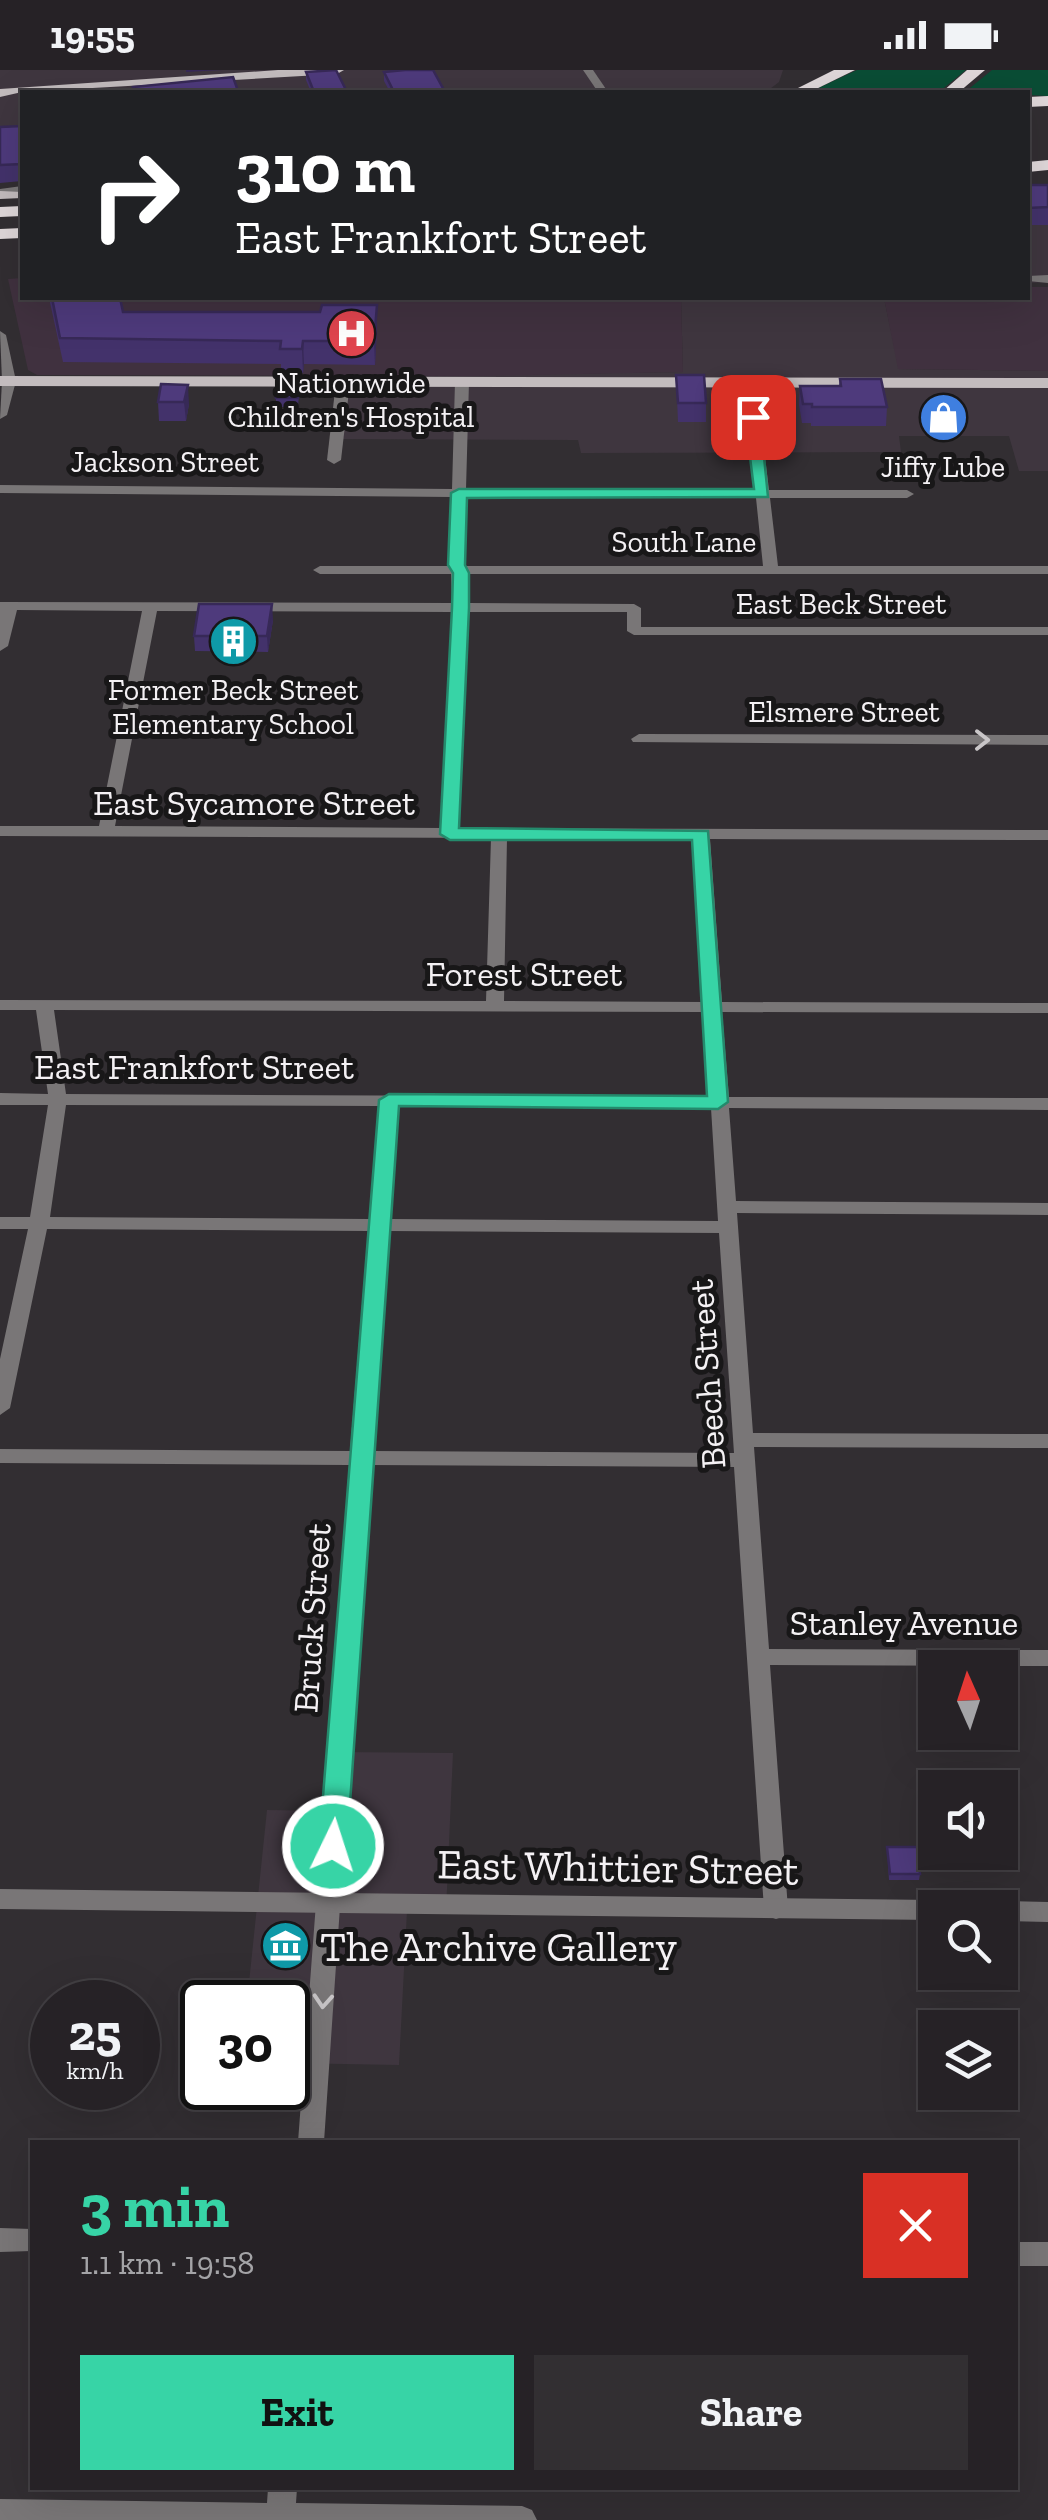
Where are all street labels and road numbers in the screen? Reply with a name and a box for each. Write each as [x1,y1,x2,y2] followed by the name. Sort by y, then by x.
[71,444,259,480] street label: Jackson Street
[612,524,756,560] street label: South Lane
[736,586,946,622] street label: East Beck Street
[748,694,940,730] street label: Elsmere Street
[93,782,415,824] street label: East Sycamore Street
[426,953,622,995] street label: Forest Street
[34,1046,354,1088] street label: East Frankfort Street
[679,1278,735,1470] street label: Beech Street
[284,1522,340,1714] street label: Bruck Street
[790,1602,1018,1644] street label: Stanley Avenue
[437,1838,800,1896] street label: East Whittier Street

